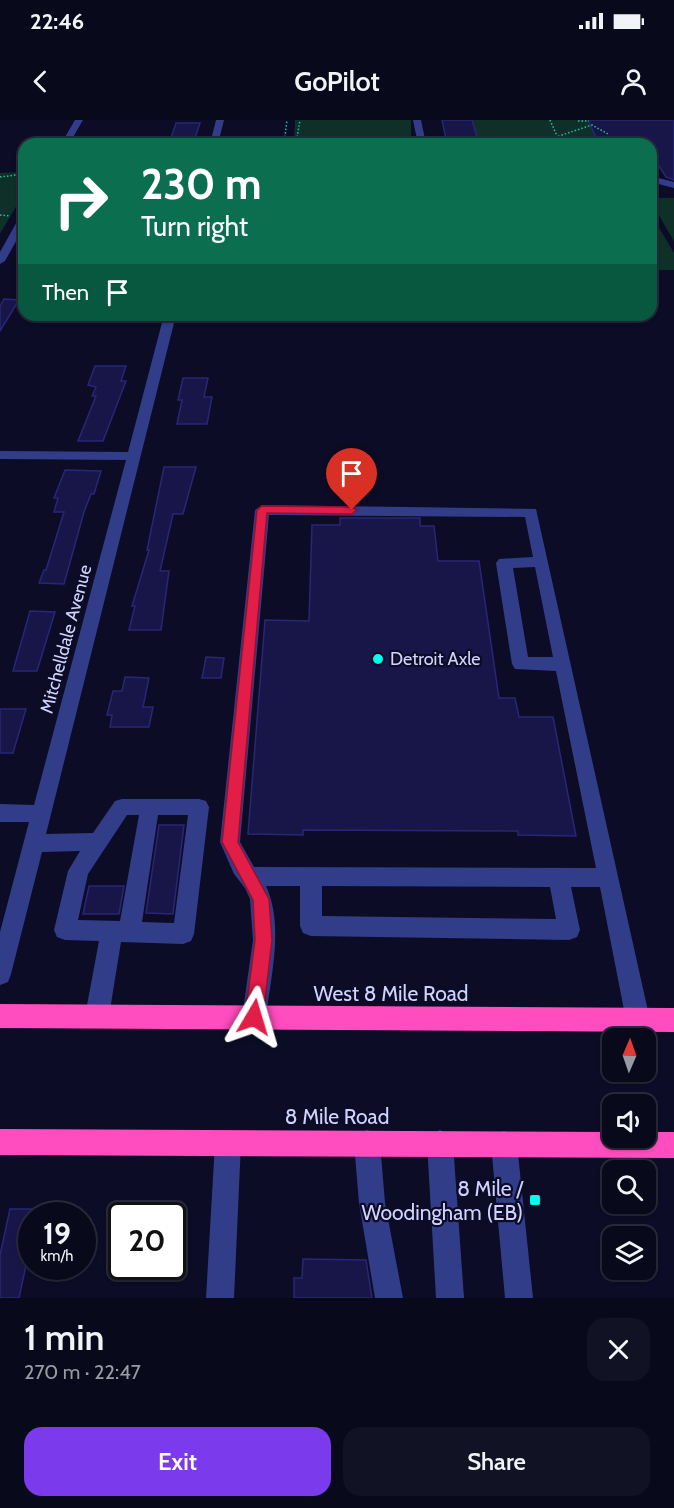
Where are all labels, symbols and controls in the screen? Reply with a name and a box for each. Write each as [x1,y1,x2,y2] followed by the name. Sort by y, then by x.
[30,8,84,35] text: 22:46
[24,65,57,98] icon: back
[294,65,380,98] text: GoPilot
[617,65,650,98] icon: person
[141,158,261,210] text: 230 m
[42,162,120,240] icon: right
[141,210,248,243] text: Turn right
[101,276,134,309] icon: arrive
[42,279,89,306] text: Then
[326,448,377,510] pin
[335,457,368,490] icon: arrive
[36,562,96,716] street label: Mitchelldale Avenue
[390,648,481,670] place label: Detroit Axle
[371,652,385,666] marker: Detroit Axle
[314,981,468,1006] street label: West 8 Mile Road
[222,985,286,1049] position arrow
[602,1028,656,1082] north arrow
[602,1028,656,1280] map controls
[602,1094,656,1148] button: sound
[285,1104,389,1129] street label: 8 Mile Road
[602,1160,656,1214] button: search
[361,1176,524,1225] place label: 8 Mile / Woodingham (EB)
[528,1193,542,1207] marker: 8 Mile / Woodingham (EB)
[108,1202,186,1280] speed limit sign: 20
[43,1215,71,1252] text: 19
[602,1226,656,1280] button: layers
[41,1247,73,1265] text: km/h
[24,1315,104,1359] text: 1 min
[587,1318,650,1381] button: close
[24,1360,141,1384] text: 270 m · 22:47
[24,1427,331,1496] button: Exit
[343,1427,650,1496] button: Share

